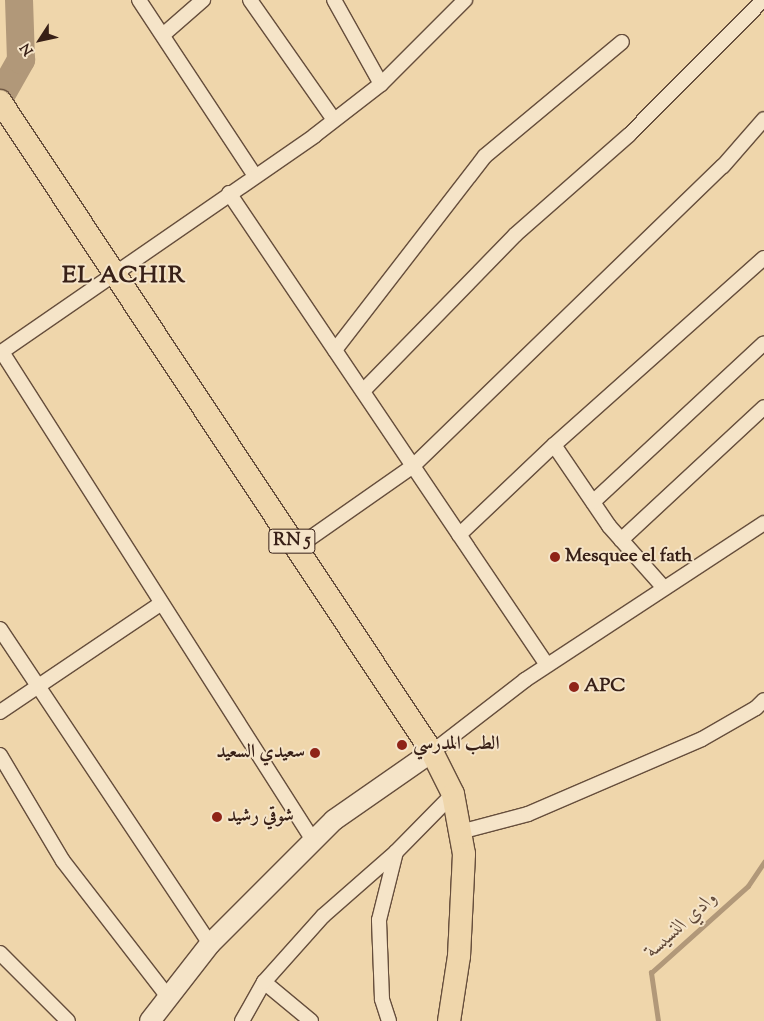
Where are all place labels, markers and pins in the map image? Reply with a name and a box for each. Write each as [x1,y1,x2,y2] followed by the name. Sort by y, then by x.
[565,546,693,568] place label: Mesquee el fath
[549,551,561,563] marker: Mesquee el fath
[584,676,625,698] place label: APC
[568,681,580,693] marker: APC
[413,734,500,756] place label: الطب المدرسي
[395,738,409,752] marker: الطب المدرسي
[216,742,305,764] place label: سعيدي السعيد
[309,747,321,759] marker: سعيدي السعيد
[227,806,294,828] place label: شوقي رشيد
[211,811,223,823] marker: شوقي رشيد

